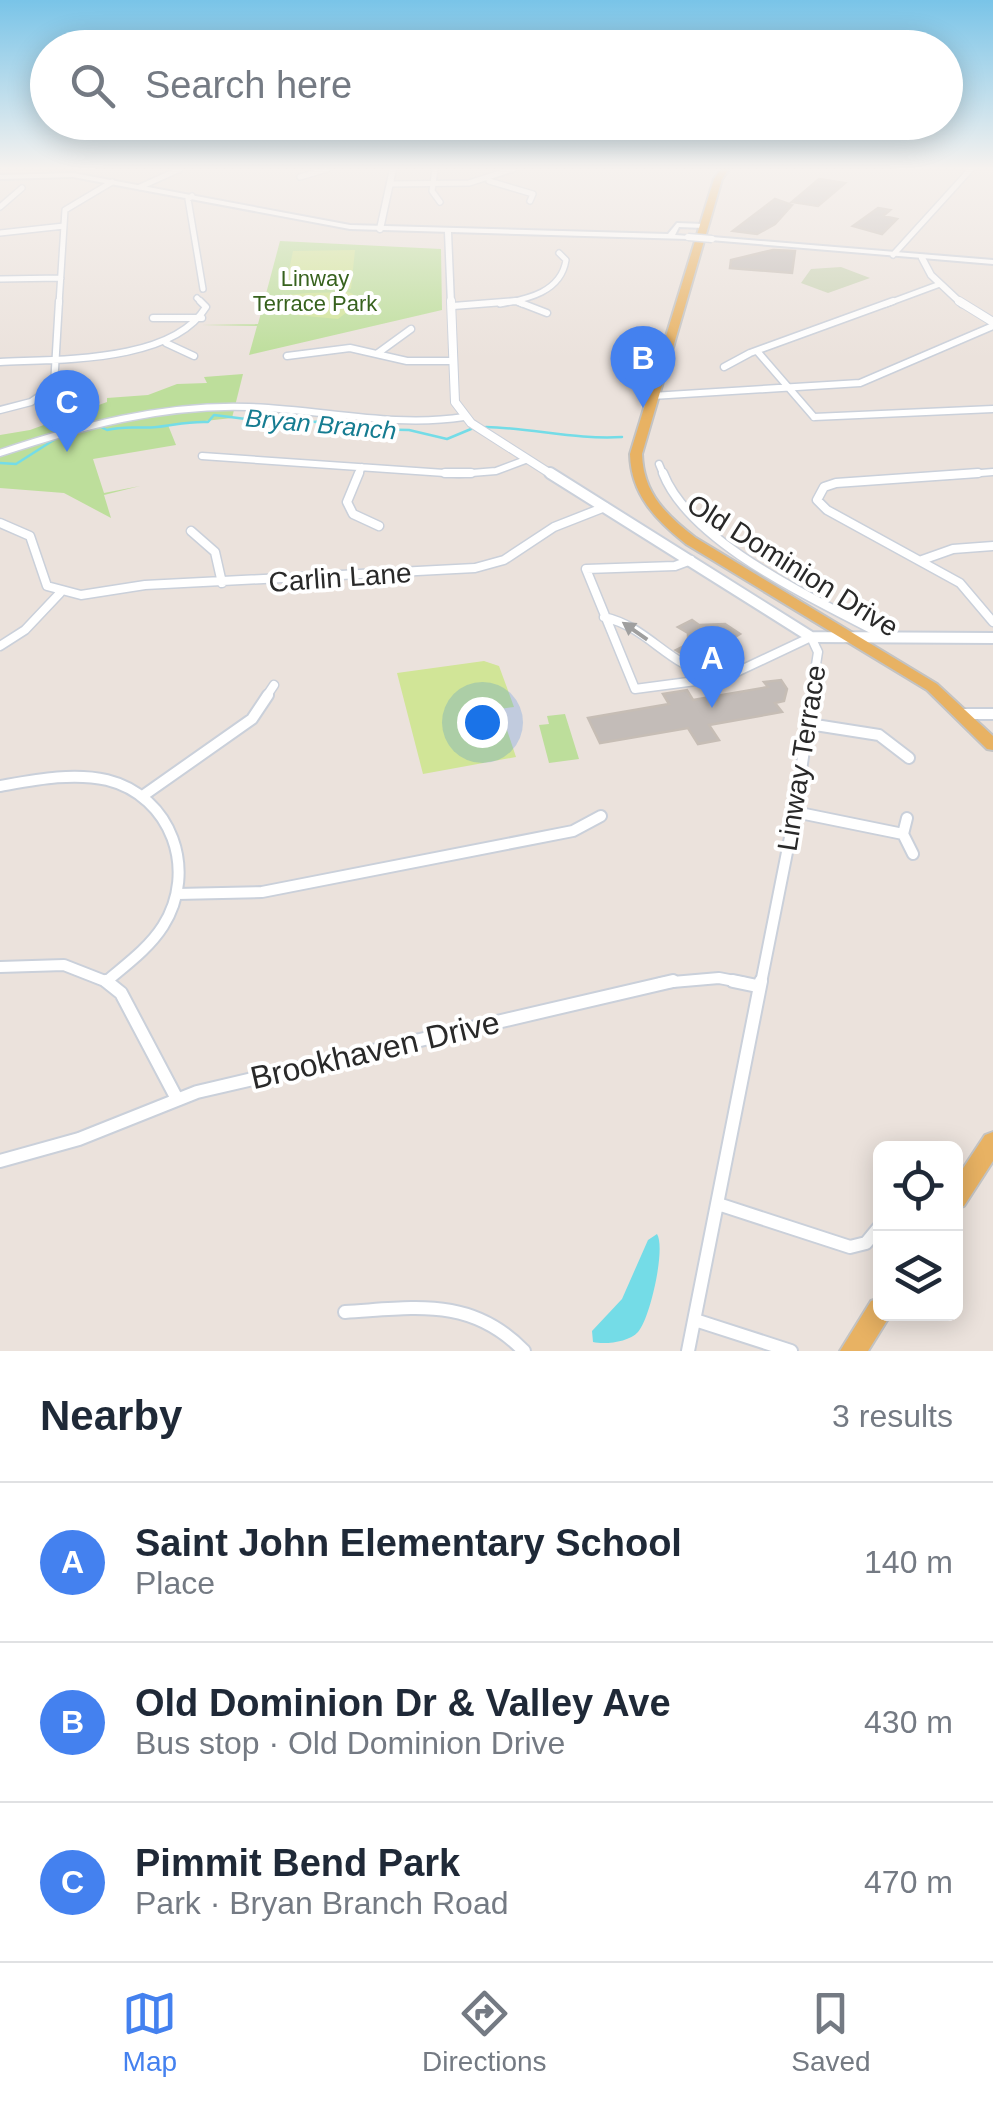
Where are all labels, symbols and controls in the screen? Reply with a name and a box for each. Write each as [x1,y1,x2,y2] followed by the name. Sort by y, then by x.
[30,30,963,140] search box
[65,58,120,113] icon: search
[145,64,352,106] text: Search here
[253,266,378,316] park label: Linway Terrace Park
[610,326,676,408] pin: B
[34,370,100,452] pin: C
[244,403,398,445] water label: Bryan Branch
[682,488,904,643] street label: Old Dominion Drive
[268,557,413,598] street label: Carlin Lane
[622,622,649,641] one-way arrow
[680,626,744,708] pin: A
[771,663,831,853] street label: Linway Terrace
[457,697,508,748] your location
[247,1004,503,1096] street label: Brookhaven Drive
[873,1141,963,1321] map controls
[873,1141,963,1231] button: locate
[873,1231,963,1321] button: layers
[40,1392,182,1439] text: Nearby
[832,1398,953,1434] text: 3 results
[135,1522,682,1564] text: Saint John Elementary School
[61,1544,84,1580] text: A
[864,1544,953,1580] text: 140 m
[135,1565,215,1601] text: Place
[135,1682,671,1724] text: Old Dominion Dr & Valley Ave
[61,1704,84,1740] text: B
[864,1704,953,1740] text: 430 m
[135,1725,565,1761] text: Bus stop · Old Dominion Drive
[135,1842,460,1884] text: Pimmit Bend Park
[61,1864,84,1900] text: C
[864,1864,953,1900] text: 470 m
[135,1885,509,1921] text: Park · Bryan Branch Road
[122,1986,177,2078] tab: Map
[422,1986,547,2078] tab: Directions
[791,1986,871,2078] tab: Saved

